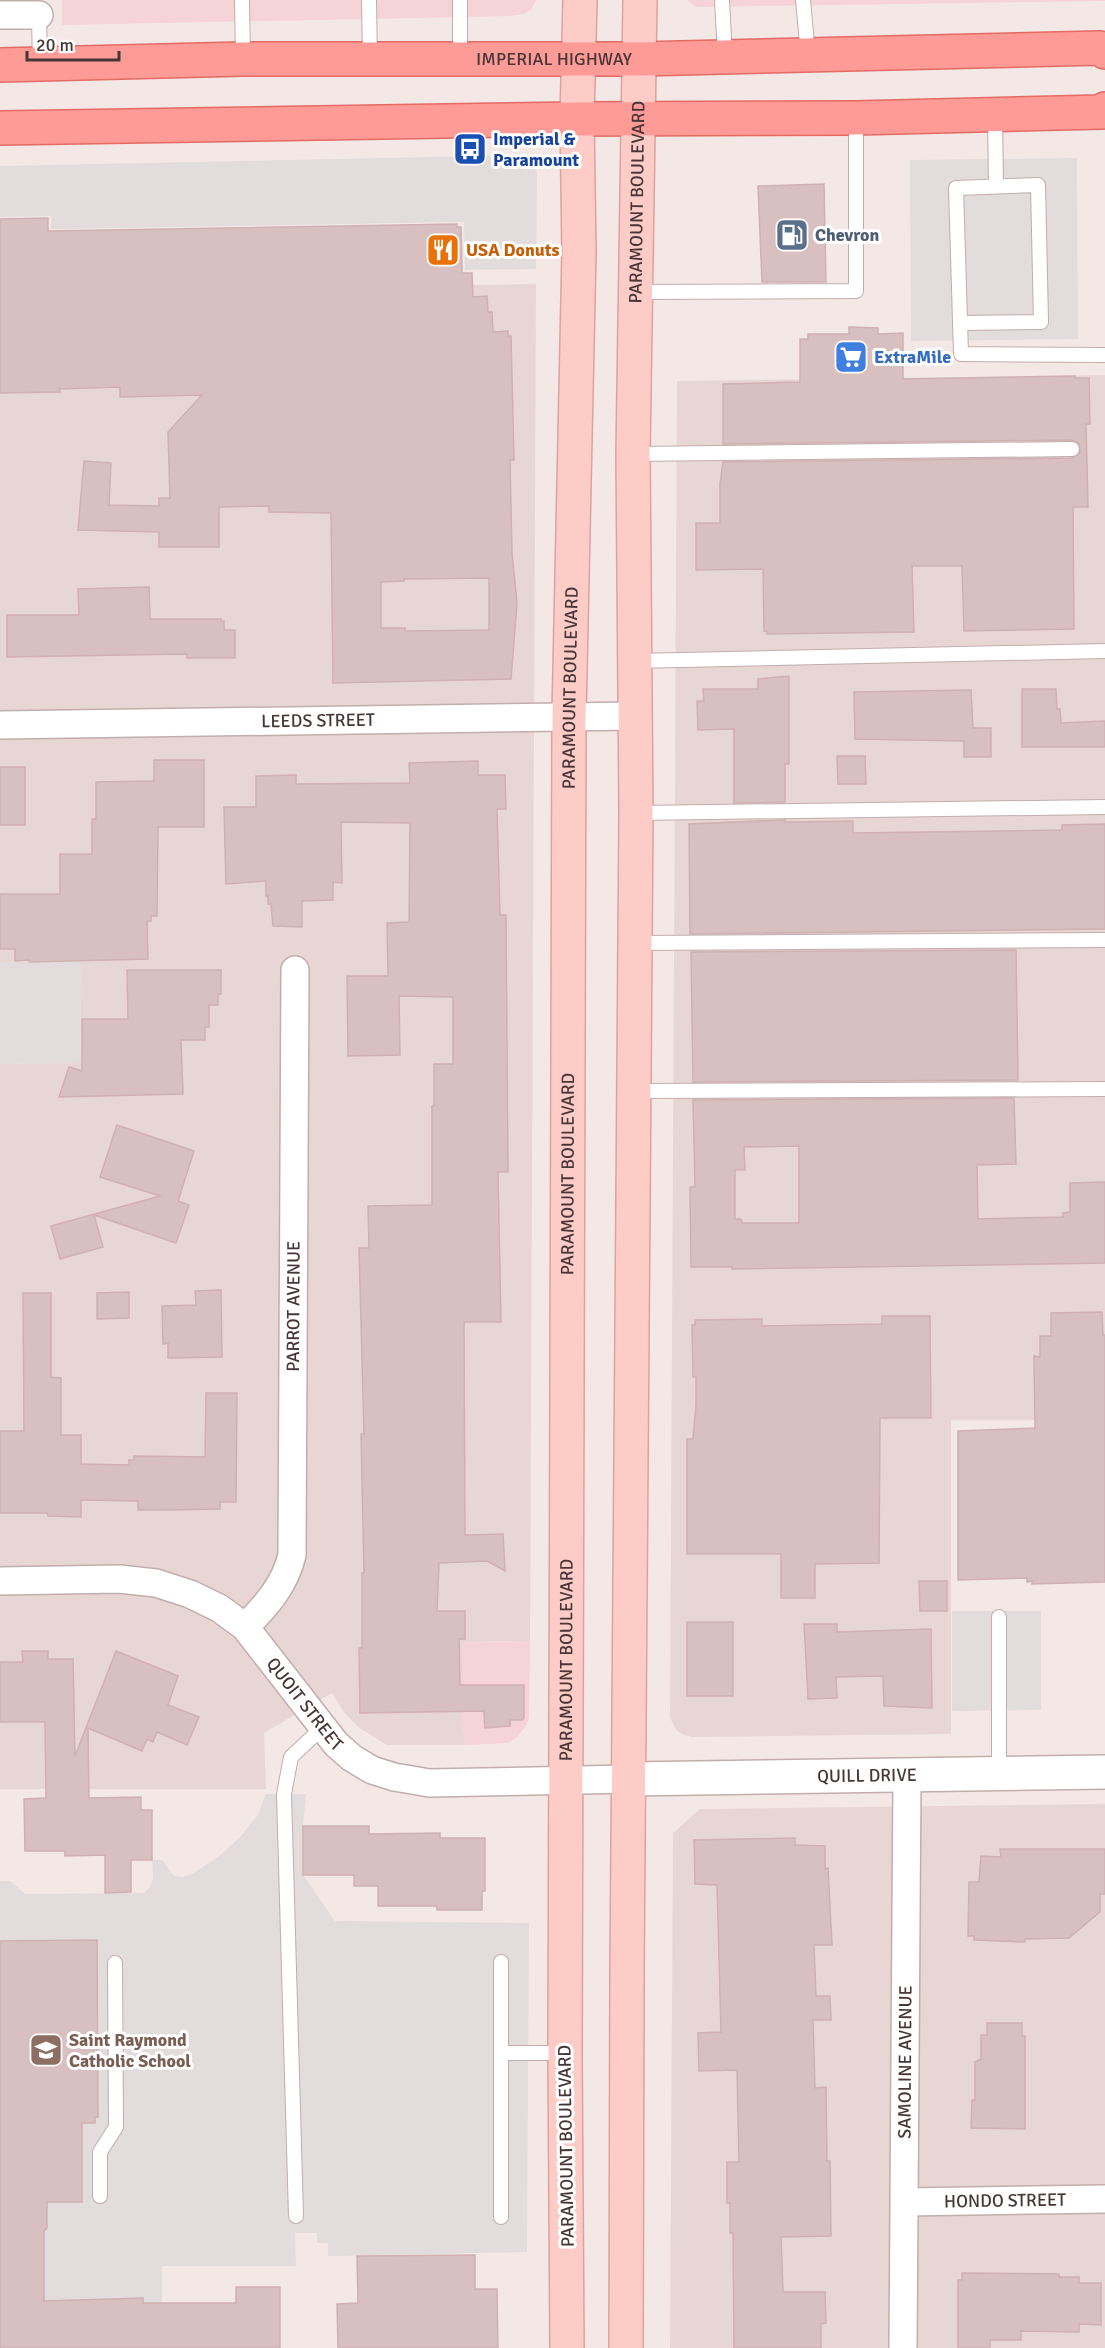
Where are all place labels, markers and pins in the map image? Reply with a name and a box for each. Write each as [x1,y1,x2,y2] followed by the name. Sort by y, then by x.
[493,128,579,171] place label: Imperial & Paramount
[452,131,488,167] bus stop icon: Imperial & Paramount
[774,217,810,253] fuel station icon: Chevron
[815,224,879,246] place label: Chevron
[425,232,461,268] restaurant icon: USA Donuts
[466,239,559,261] place label: USA Donuts
[833,339,869,375] supermarket icon: ExtraMile
[874,346,951,368] place label: ExtraMile
[69,2029,191,2072] place label: Saint Raymond Catholic School
[28,2032,64,2068] school or university icon: Saint Raymond Catholic School

